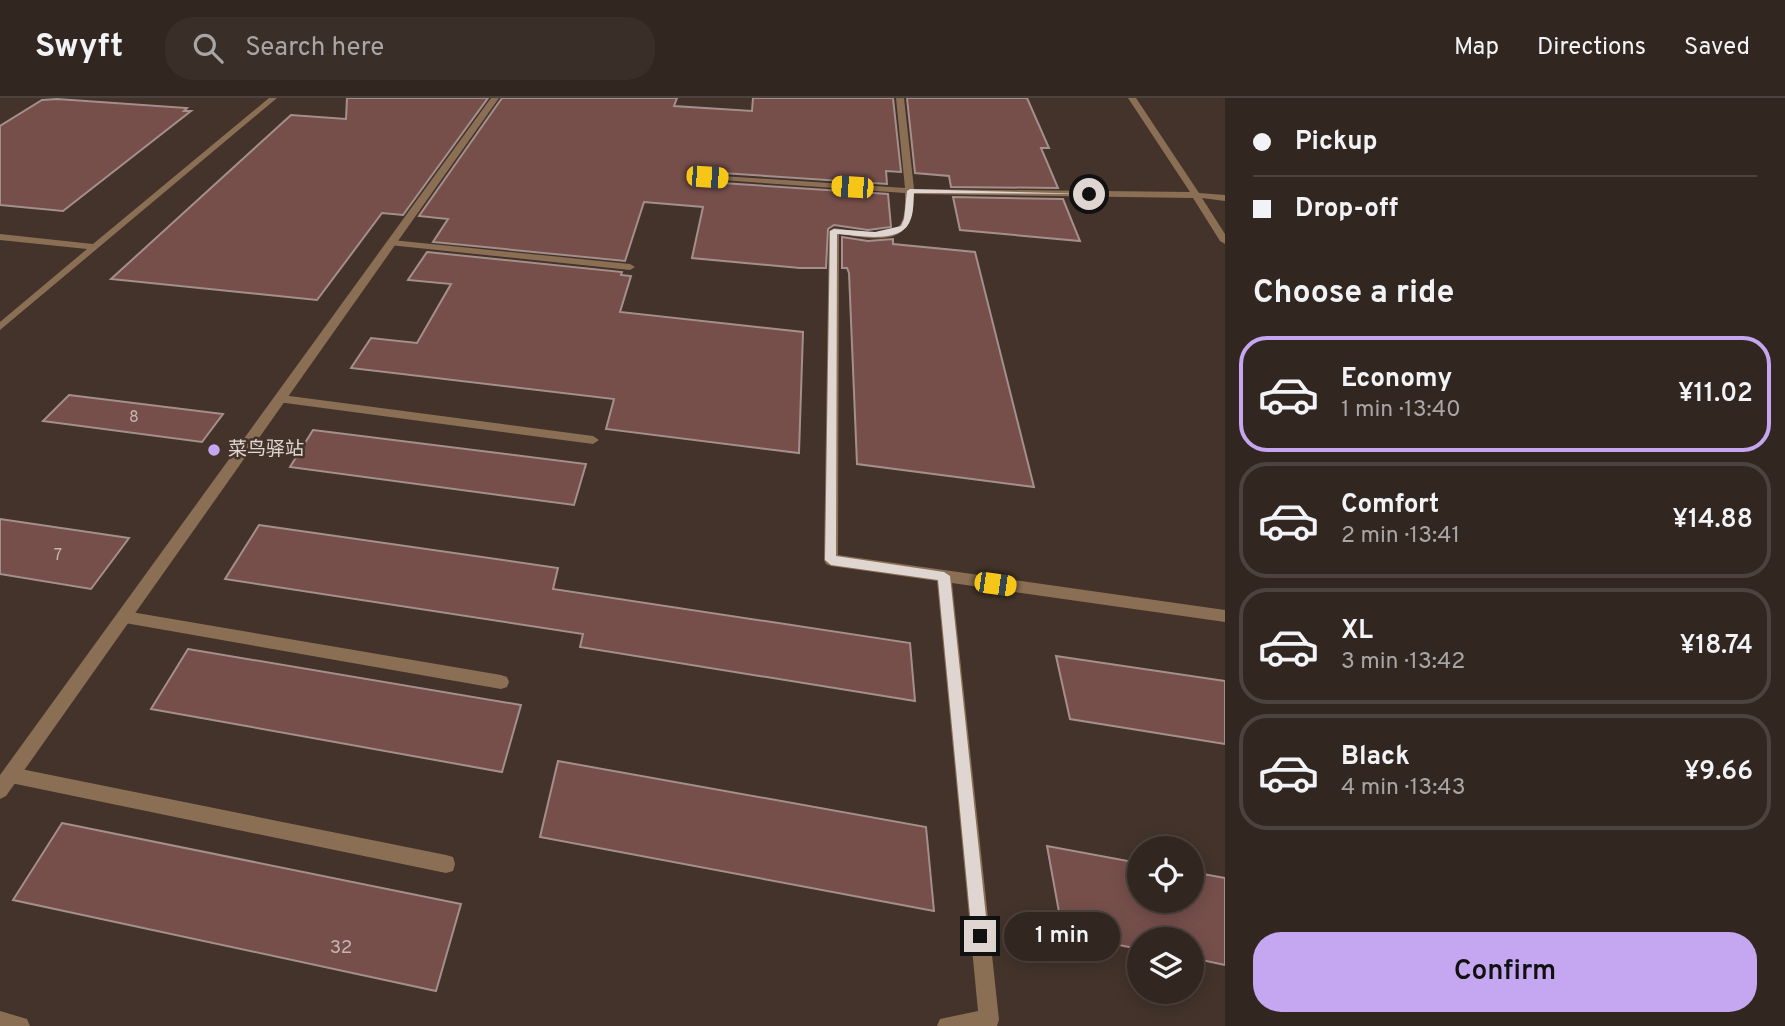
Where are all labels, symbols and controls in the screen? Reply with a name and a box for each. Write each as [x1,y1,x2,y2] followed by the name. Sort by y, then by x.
[165,17,655,80] search box
[35,27,123,69] text: Swyft
[189,29,227,67] icon: search
[245,32,384,65] text: Search here
[1454,33,1499,63] text: Map
[1537,33,1646,63] text: Directions
[1684,33,1750,63] text: Saved
[1295,126,1378,159] text: Pickup
[686,165,729,189] car
[831,175,874,199] car
[1073,178,1105,210] route start
[1295,193,1398,226] text: Drop-off
[1253,274,1454,314] text: Choose a ride
[1257,363,1320,426] icon: car
[1341,363,1452,396] text: Economy
[1678,378,1753,411] text: ¥11.02
[1341,396,1461,425] text: 1 min · 13:40
[129,408,139,428] house number: 8
[228,438,304,462] place label: 菜鸟驿站
[206,442,222,458] marker: 菜鸟驿站
[1257,489,1320,552] icon: car
[1341,489,1439,522] text: Comfort
[1673,504,1753,537] text: ¥14.88
[1341,522,1460,551] text: 2 min · 13:41
[54,546,62,566] house number: 7
[973,571,1018,597] car
[1257,615,1320,678] icon: car
[1341,615,1373,648] text: XL
[1680,630,1753,663] text: ¥18.74
[1341,648,1465,677] text: 3 min · 13:42
[1257,741,1320,804] icon: car
[1341,741,1410,774] text: Black
[1684,756,1753,789] text: ¥9.66
[1341,774,1466,803] text: 4 min · 13:43
[1127,836,1204,1004] map controls
[1127,836,1204,913] button: locate
[1004,912,1120,960] callout: 1 min
[964,920,996,952] route end
[1035,922,1089,951] text: 1 min
[1127,927,1204,1004] button: layers
[1253,932,1757,1012] button: Confirm
[330,936,352,960] house number: 32

